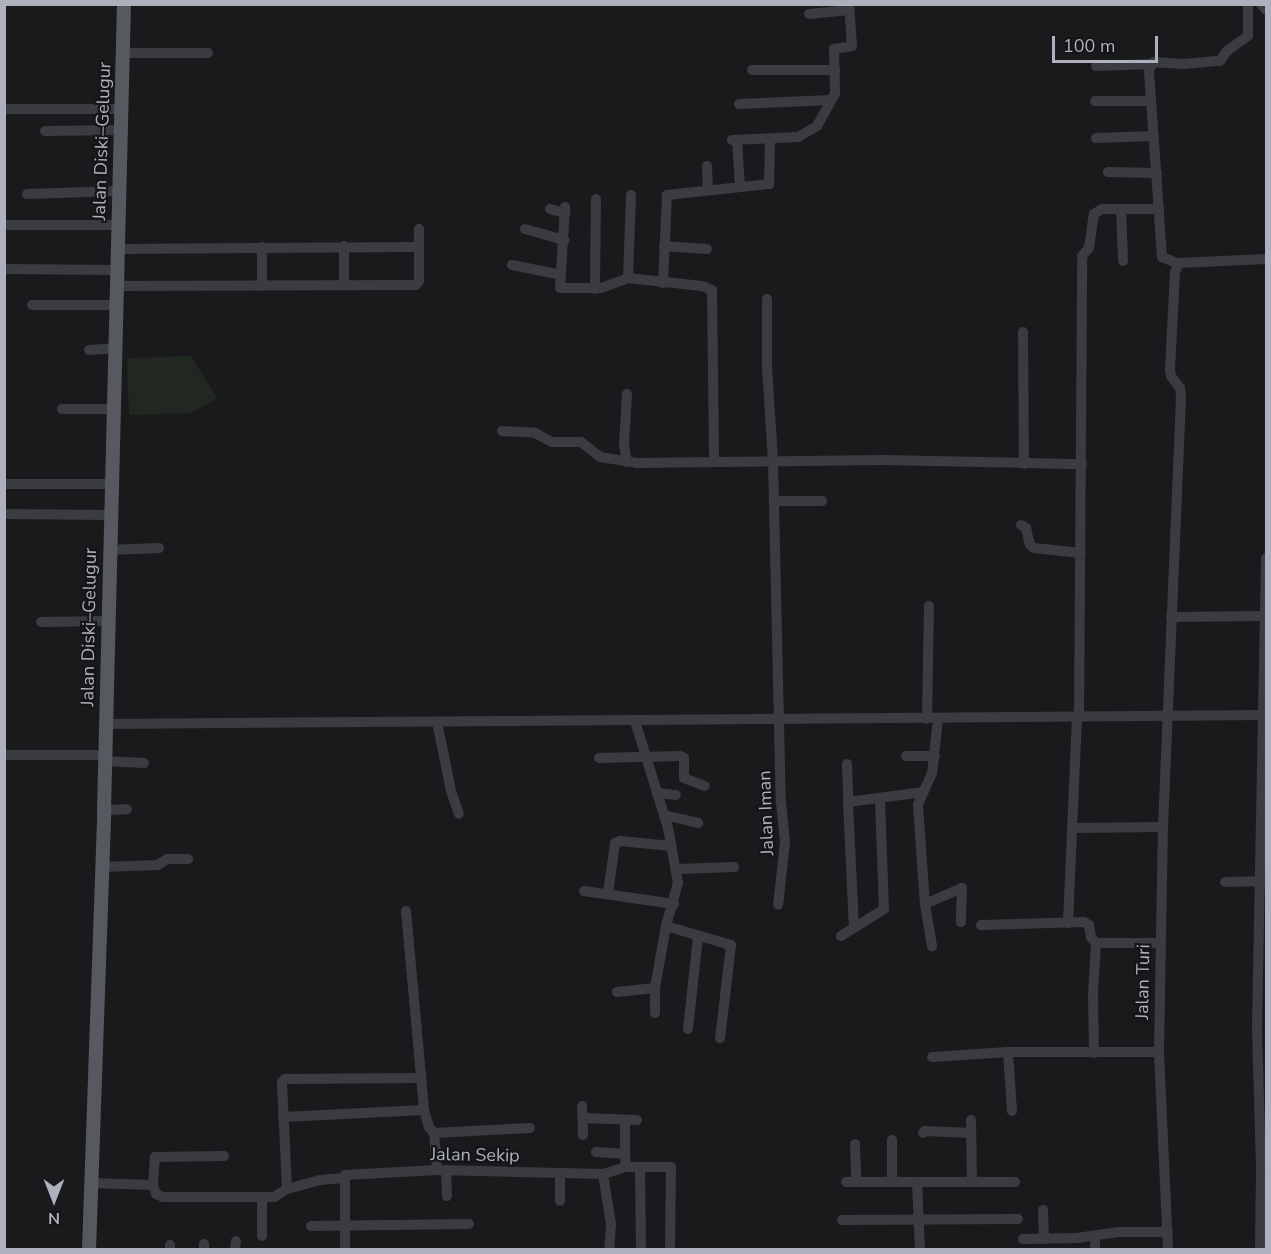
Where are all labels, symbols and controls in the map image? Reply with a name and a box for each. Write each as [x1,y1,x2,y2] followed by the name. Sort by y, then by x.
[1055,24,1162,62] scale bar
[1063,34,1115,58] text: 100 m
[88,61,116,221] street label: Jalan Diski–Gelugur
[77,548,101,706] street label: Jalan Diski–Gelugur
[754,770,778,856] street label: Jalan Iman
[1132,944,1154,1020] street label: Jalan Turi
[430,1143,520,1167] street label: Jalan Sekip
[24,1170,84,1230] north arrow
[48,1207,60,1229] text: N

